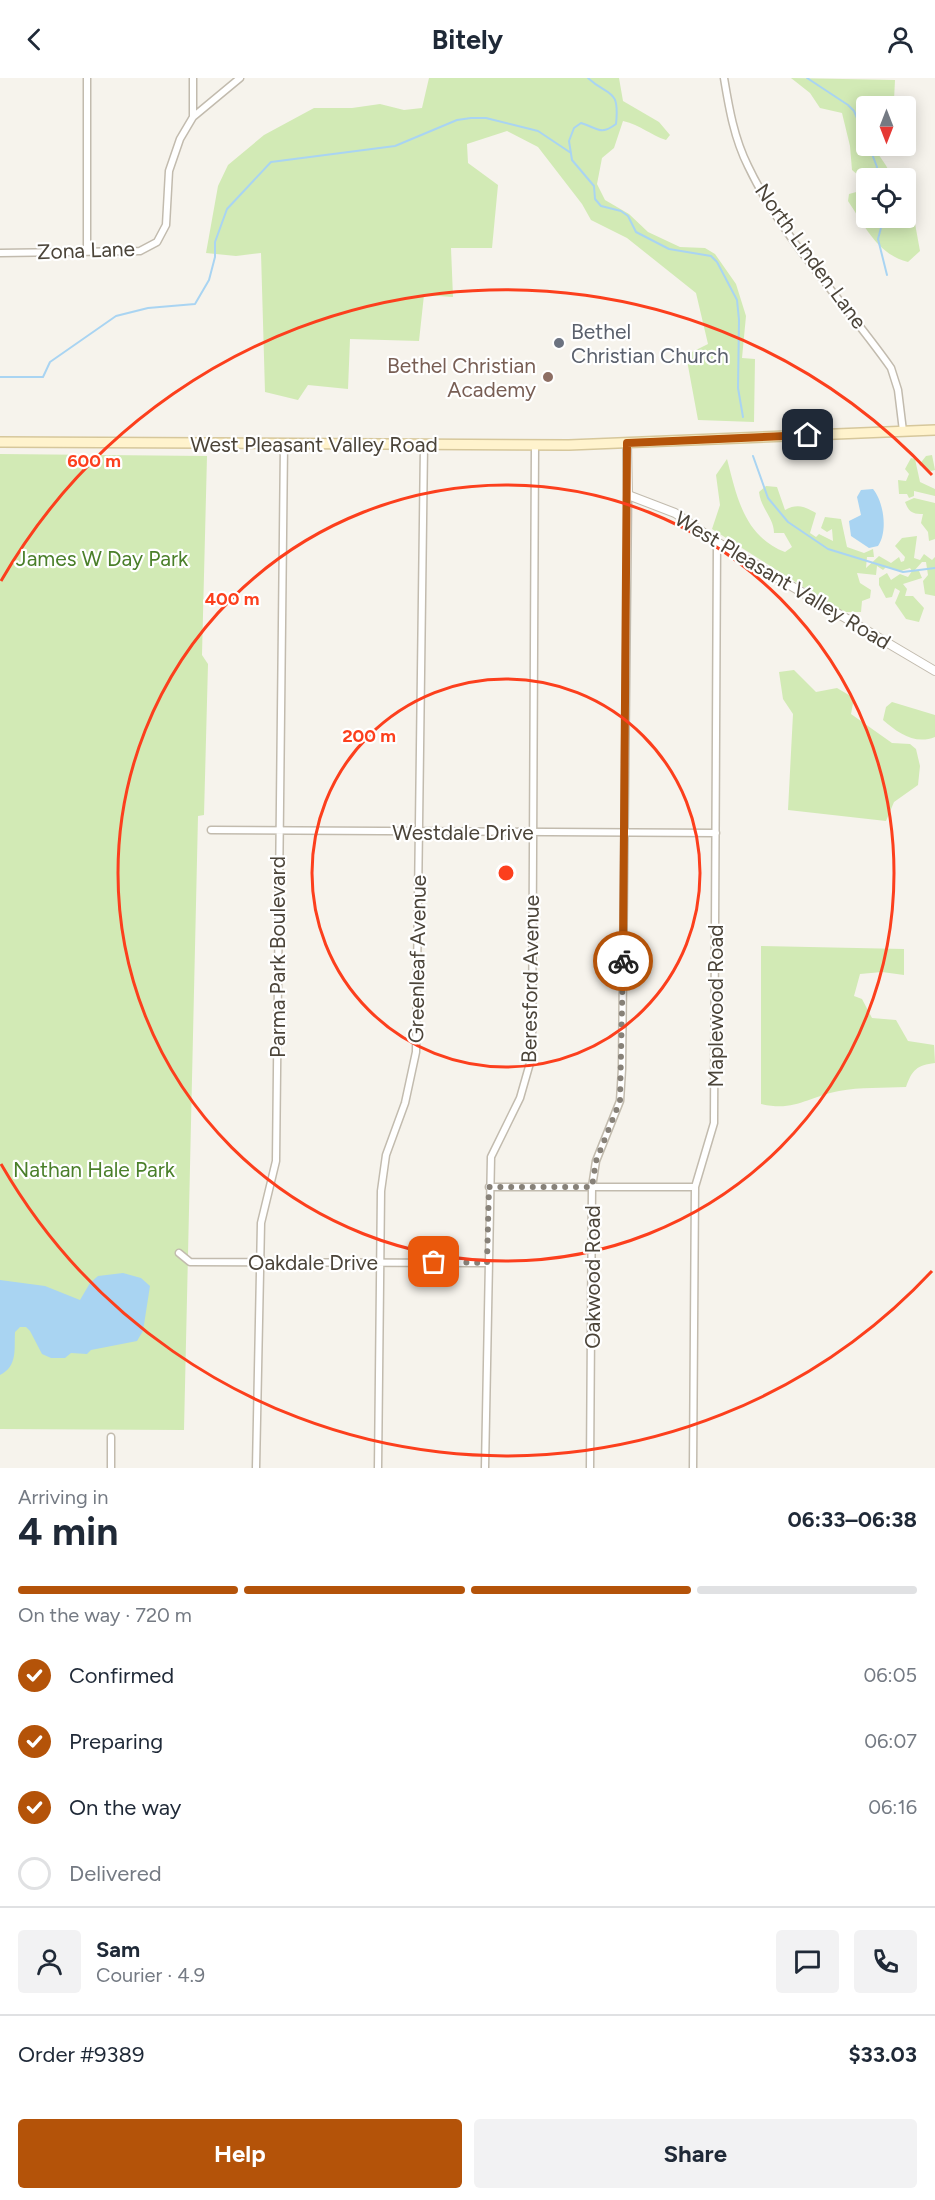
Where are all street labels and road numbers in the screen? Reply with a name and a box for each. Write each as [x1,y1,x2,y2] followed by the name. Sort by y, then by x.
[750,179,872,333] street label: North Linden Lane
[37,236,135,264] street label: Zona Lane
[190,432,438,457] street label: West Pleasant Valley Road
[671,506,895,654] street label: West Pleasant Valley Road
[392,820,534,845] street label: Westdale Drive
[265,856,290,1058] street label: Parma Park Boulevard
[403,875,431,1043] street label: Greenleaf Avenue
[516,895,544,1063] street label: Beresford Avenue
[703,924,728,1088] street label: Maplewood Road
[580,1205,605,1349] street label: Oakwood Road
[248,1250,378,1275] street label: Oakdale Drive

